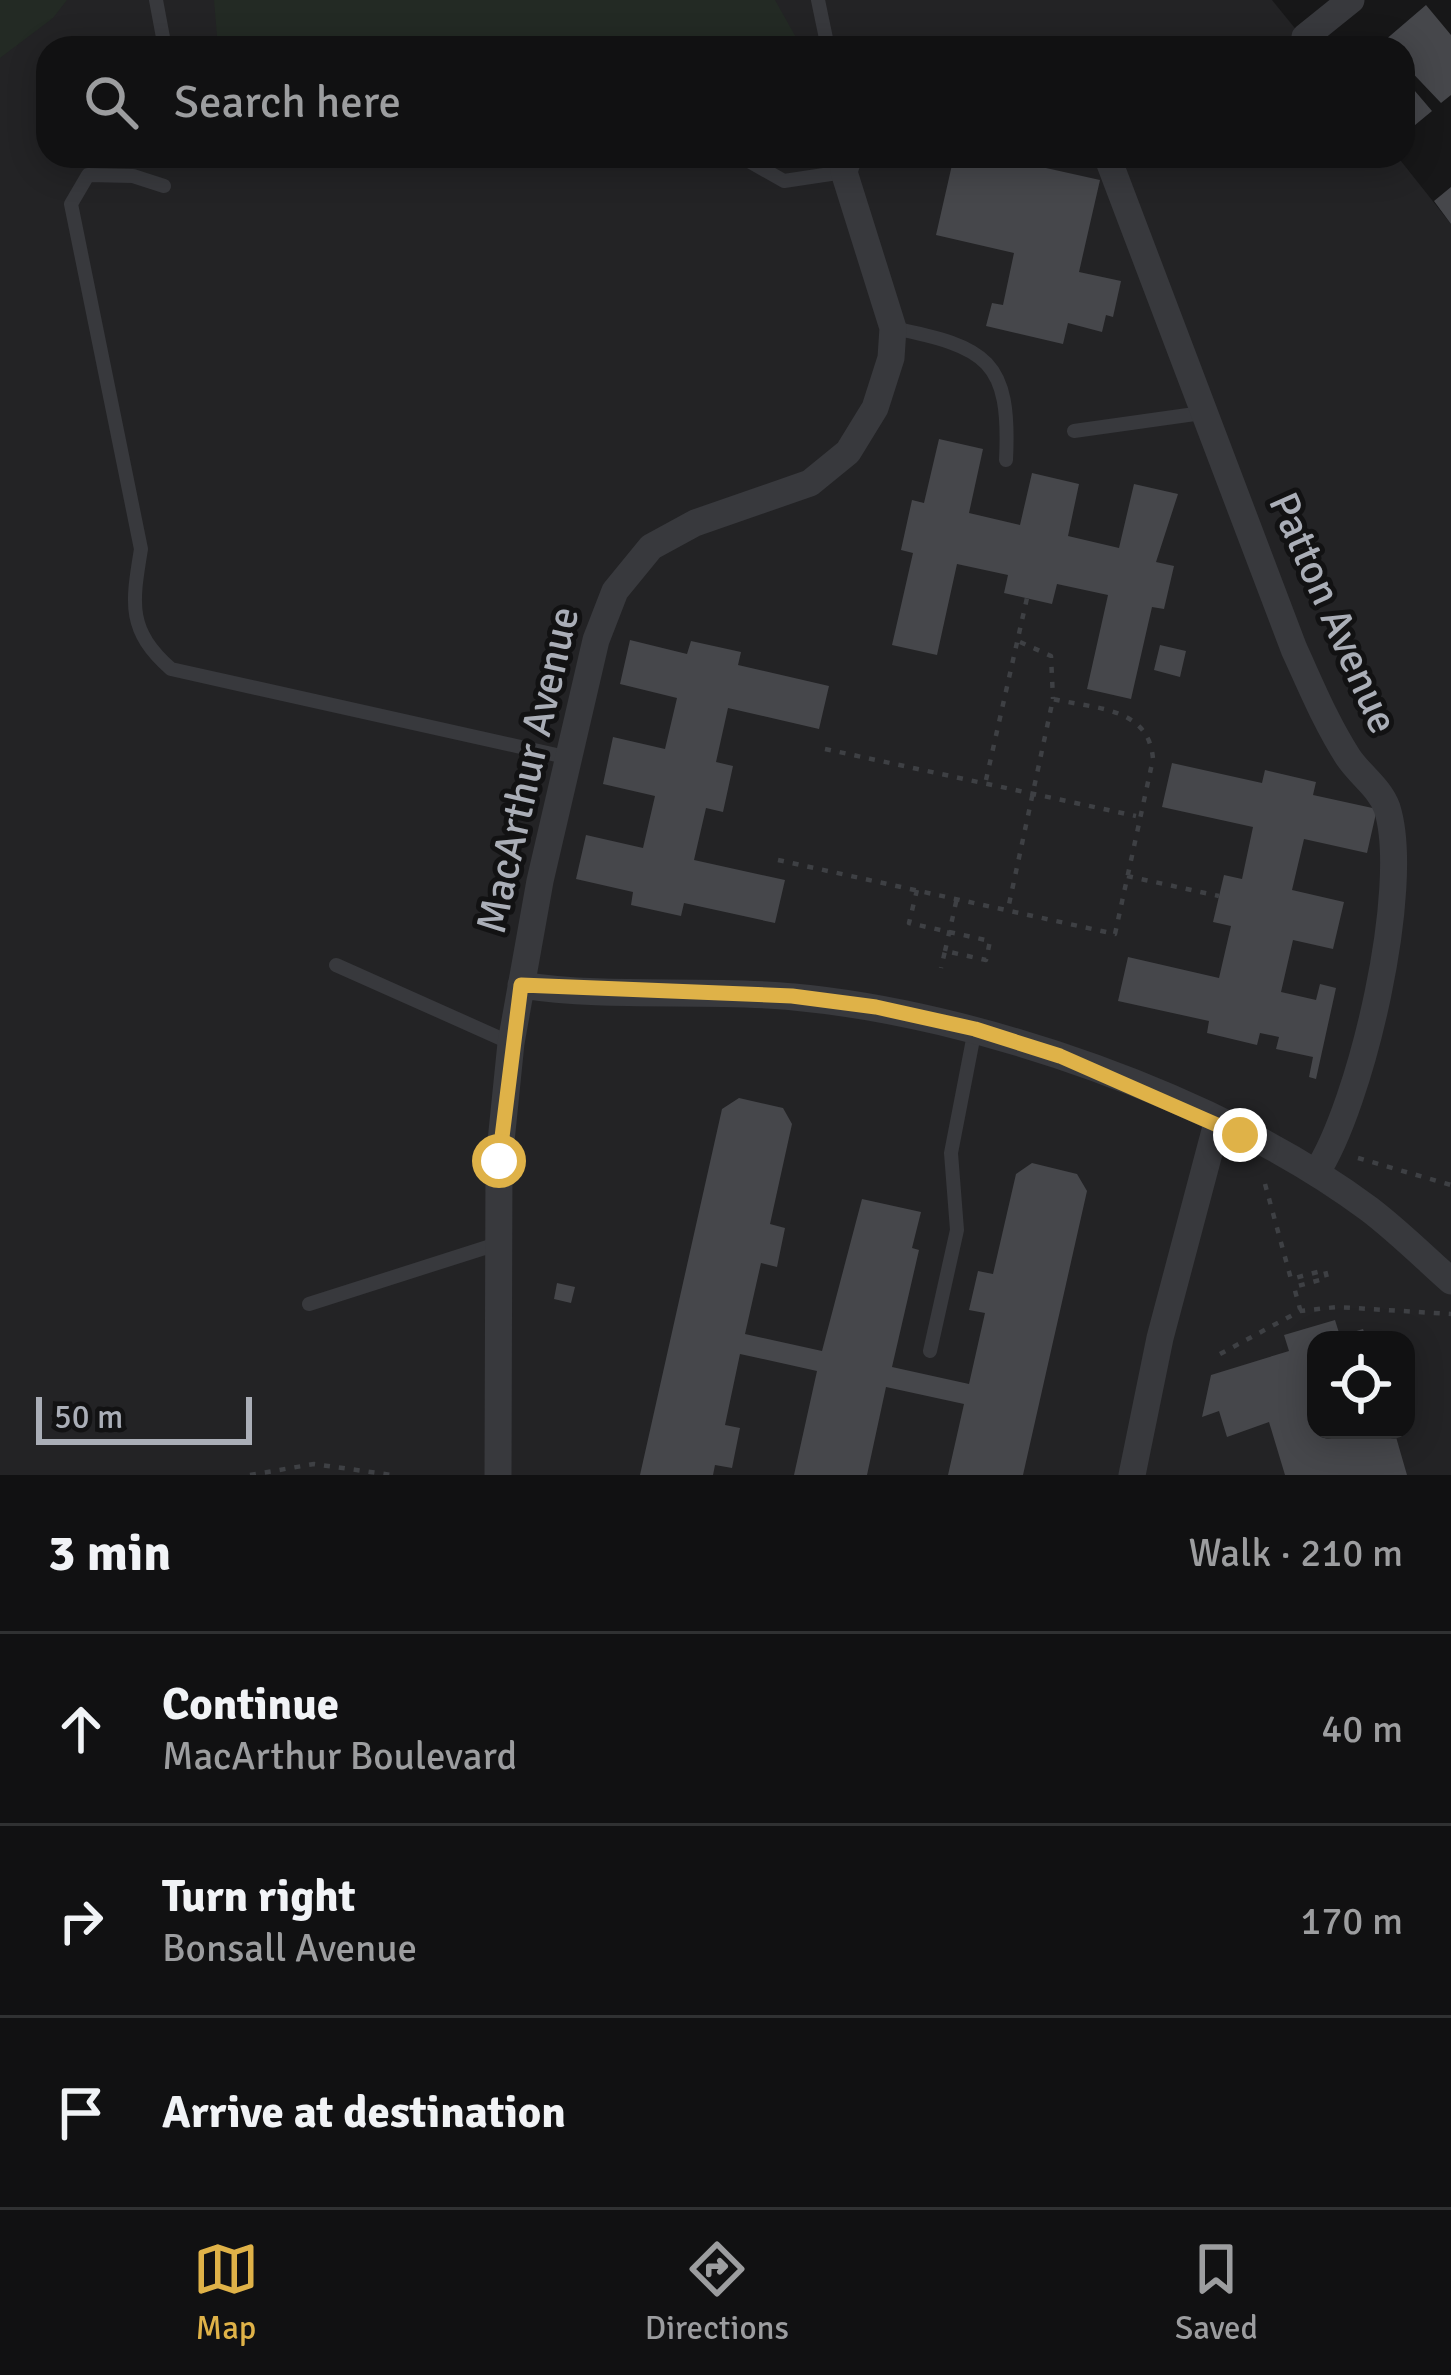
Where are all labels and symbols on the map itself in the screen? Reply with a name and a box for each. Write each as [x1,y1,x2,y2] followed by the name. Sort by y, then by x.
[1257,485,1409,741] street label: Patton Avenue
[466,602,590,938] street label: MacArthur Avenue
[1213,1108,1267,1162] route end
[472,1134,526,1188] route start
[36,1391,252,1444] scale bar

